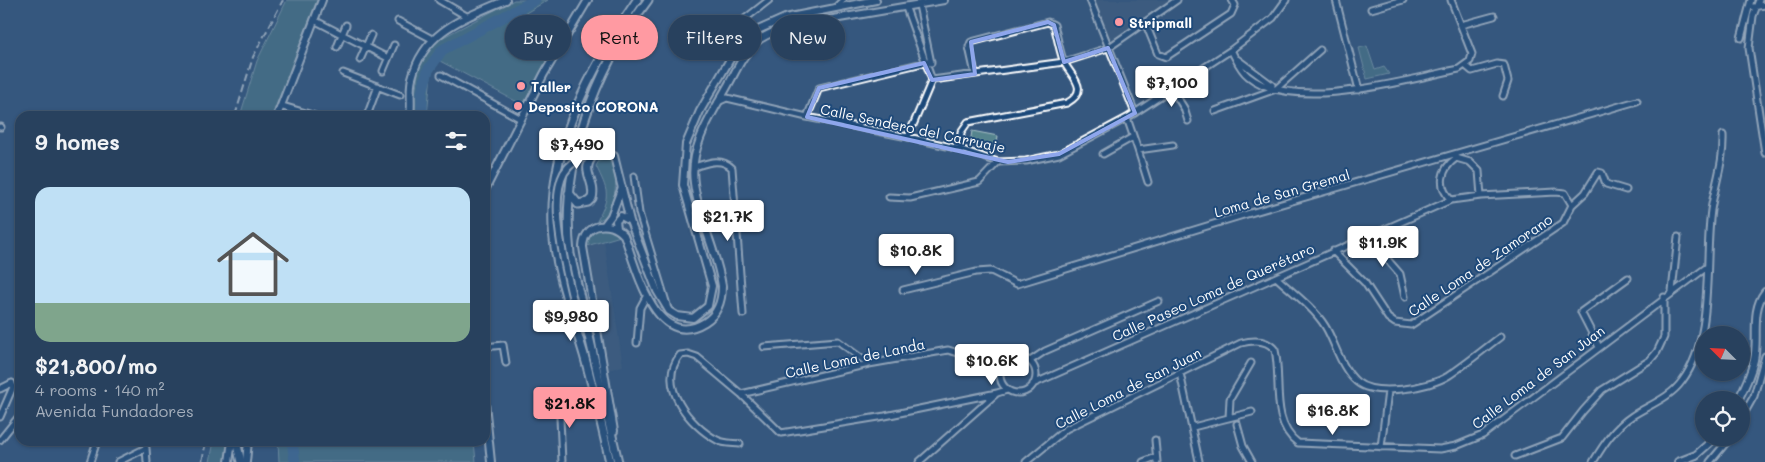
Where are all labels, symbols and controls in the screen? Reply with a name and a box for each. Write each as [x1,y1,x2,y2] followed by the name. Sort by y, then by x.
[1129,13,1192,32] place label: Stripmall
[505,15,571,60] chip: Buy
[581,15,658,60] chip: Rent
[668,15,761,60] chip: Filters
[771,15,845,60] chip: New
[1113,16,1125,28] marker: Stripmall
[1131,66,1213,108] pin: $7,100
[1146,71,1198,92] text: $7,100
[531,77,571,96] place label: Taller
[515,80,527,92] marker: Taller
[528,97,659,116] place label: Deposito CORONA
[819,99,1007,157] street label: Calle Sendero del Carruaje
[512,100,524,112] marker: Deposito CORONA
[442,127,470,155] icon: filters
[35,128,120,155] text: 9 homes
[536,128,618,170] pin: $7,490
[550,133,604,154] text: $7,490
[1212,165,1352,221] street label: Loma de San Gremal
[687,200,769,242] pin: $21.7K
[703,205,753,226] text: $21.7K
[1404,209,1556,321] street label: Calle Loma de Zamorano
[208,219,298,309] icon: home
[1342,226,1424,268] pin: $11.9K
[1358,231,1408,252] text: $11.9K
[875,234,957,276] pin: $10.8K
[890,239,942,260] text: $10.8K
[1109,239,1317,345] street label: Calle Paseo Loma de Querétaro
[530,300,612,342] pin: $9,980
[544,305,598,326] text: $9,980
[1468,321,1608,433] street label: Calle Loma de San Juan
[1695,326,1750,381] north arrow
[1695,326,1750,446] map controls
[783,334,927,382] street label: Calle Loma de Landa
[1052,343,1204,433] street label: Calle Loma de San Juan
[951,344,1033,386] pin: $10.6K
[966,349,1018,370] text: $10.6K
[35,352,157,379] text: $21,800/mo
[35,379,165,400] text: 4 rooms · 140 m²
[529,386,611,429] pin: $21.8K
[1695,391,1750,446] button: locate
[544,392,596,413] text: $21.8K
[1292,394,1374,436] pin: $16.8K
[1307,399,1359,420] text: $16.8K
[35,400,194,421] text: Avenida Fundadores

